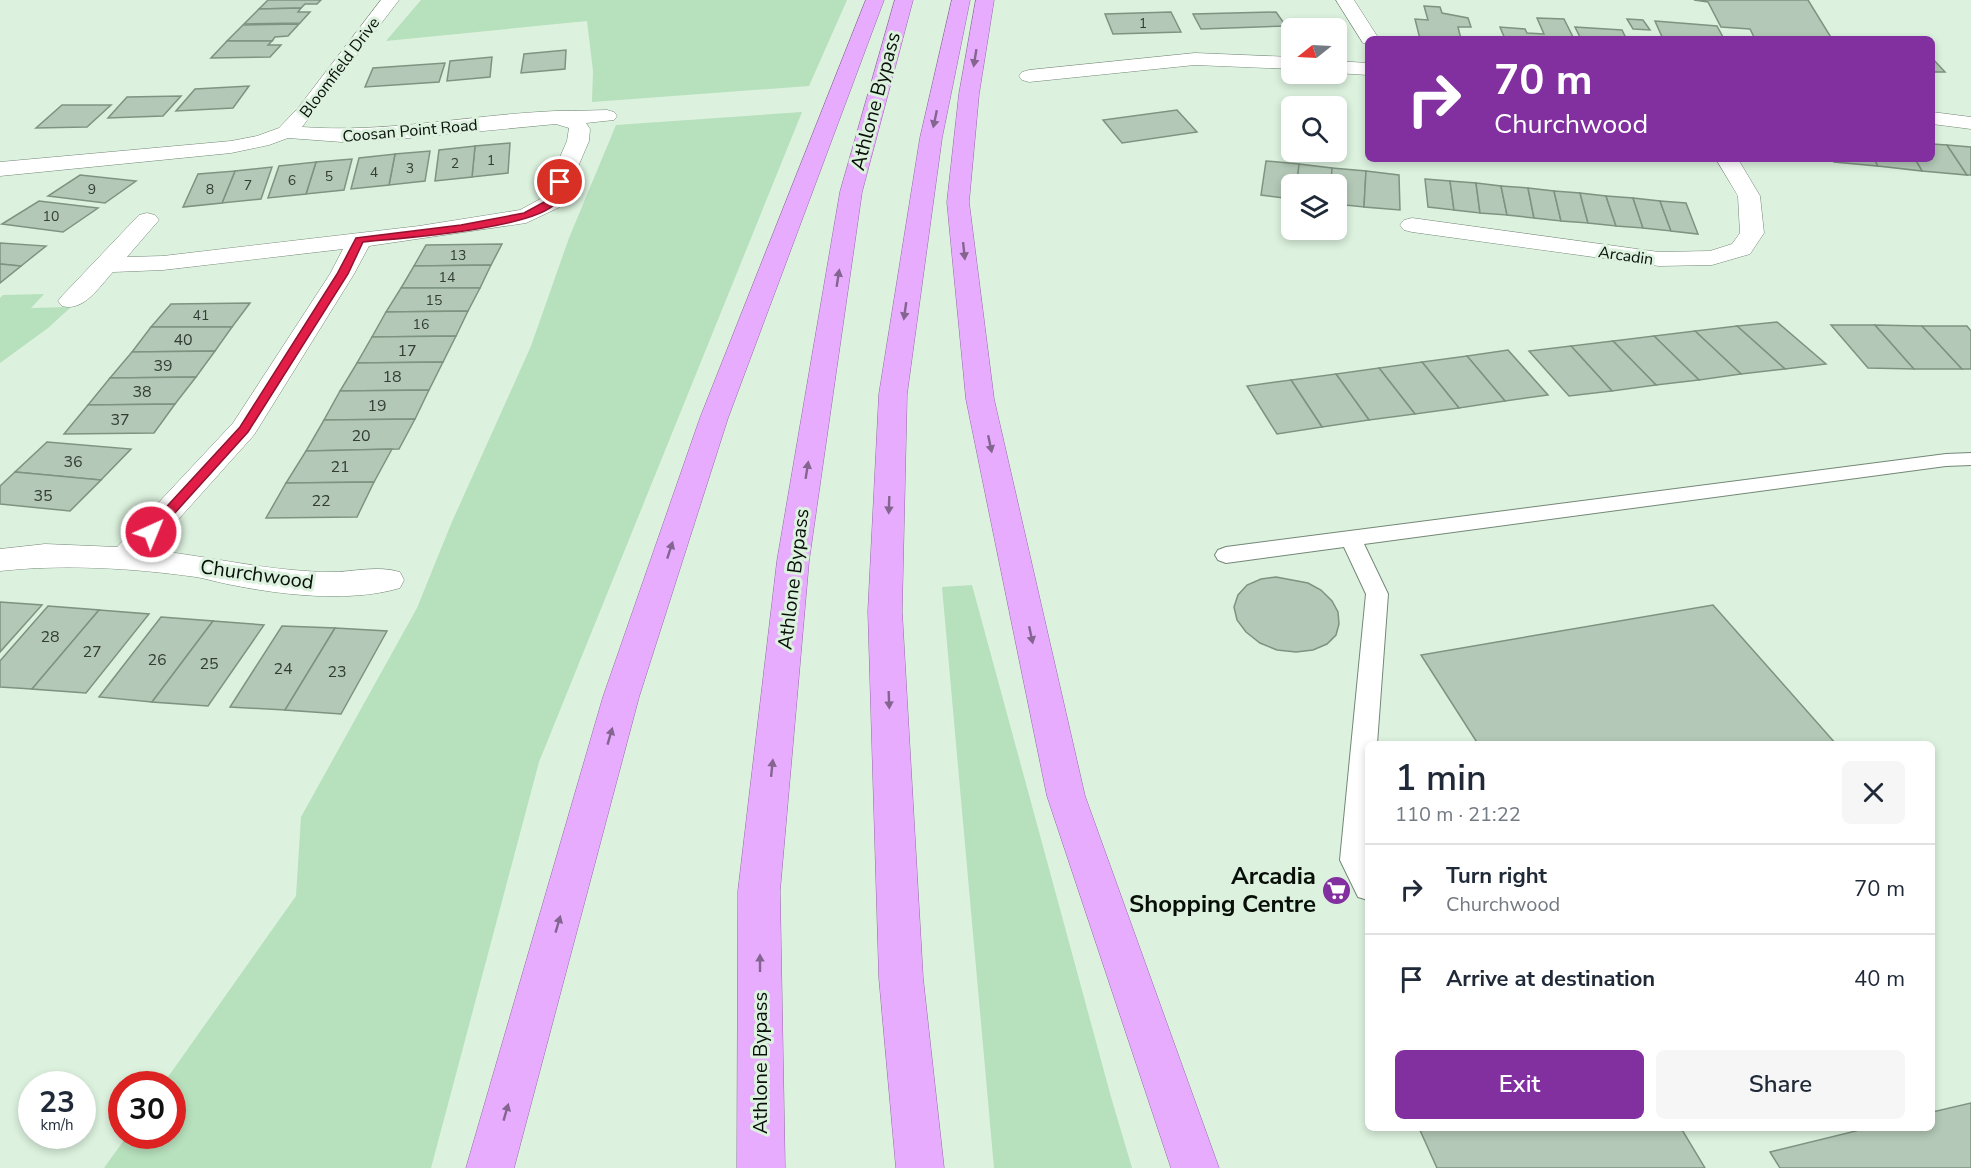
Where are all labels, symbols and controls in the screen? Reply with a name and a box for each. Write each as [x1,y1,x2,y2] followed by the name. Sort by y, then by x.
[295,13,385,122] street label: Bloomfield Drive
[1139,14,1147,33] house number: 1
[1281,18,1347,84] north arrow
[1281,18,1347,240] map controls
[844,29,907,173] street label: Athlone Bypass
[971,48,980,67] one-way arrow
[1494,52,1593,109] text: 70 m
[1395,60,1473,138] icon: right
[1281,96,1347,162] button: search
[1494,106,1648,143] text: Churchwood
[930,109,939,128] one-way arrow
[341,114,479,148] street label: Coosan Point Road
[487,151,495,170] house number: 1
[451,154,459,173] house number: 2
[534,156,585,207] pin
[406,159,414,178] house number: 3
[370,163,378,182] house number: 4
[543,165,576,198] icon: arrive
[325,167,333,186] house number: 5
[288,171,296,190] house number: 6
[1281,174,1347,240] button: layers
[244,176,252,195] house number: 7
[88,180,96,199] house number: 9
[206,180,214,199] house number: 8
[43,207,59,226] house number: 10
[1597,241,1655,271] street label: Arcadin
[959,242,969,261] one-way arrow
[450,246,466,265] house number: 13
[439,268,455,287] house number: 14
[833,268,842,287] one-way arrow
[426,291,442,310] house number: 15
[901,302,910,321] one-way arrow
[193,306,209,325] house number: 41
[413,315,429,334] house number: 16
[173,329,193,351] house number: 40
[397,340,417,362] house number: 17
[153,355,173,377] house number: 39
[382,366,402,388] house number: 18
[132,381,152,403] house number: 38
[367,395,387,417] house number: 19
[110,409,130,431] house number: 37
[351,425,371,447] house number: 20
[986,435,995,454] one-way arrow
[63,451,83,473] house number: 36
[330,456,350,478] house number: 21
[803,461,812,480] one-way arrow
[33,485,53,507] house number: 35
[311,490,331,512] house number: 22
[884,496,894,515] one-way arrow
[119,500,183,564] position arrow
[771,507,816,651] street label: Athlone Bypass
[666,541,675,559] one-way arrow
[199,553,315,596] street label: Churchwood
[40,626,60,648] house number: 28
[1027,626,1036,645] one-way arrow
[82,641,102,663] house number: 27
[147,649,167,671] house number: 26
[199,653,219,675] house number: 25
[273,658,293,680] house number: 24
[327,661,347,683] house number: 23
[885,691,894,710] one-way arrow
[606,727,616,745] one-way arrow
[1395,754,1487,803] text: 1 min
[767,759,777,778] one-way arrow
[1842,761,1905,824] button: close
[1395,801,1521,828] text: 110 m · 21:22
[1129,860,1316,920] place label: Arcadia Shopping Centre
[1446,861,1547,891] text: Turn right
[1395,873,1428,906] icon: right
[1321,874,1353,906] supermarket icon: Arcadia Shopping Centre
[1854,874,1905,904] text: 70 m
[1446,891,1560,918] text: Churchwood
[554,915,563,933] one-way arrow
[755,953,764,972] one-way arrow
[1395,963,1428,996] icon: arrive
[1446,964,1655,994] text: Arrive at destination
[1854,964,1905,994] text: 40 m
[747,992,774,1134] street label: Athlone Bypass
[1395,1050,1644,1119] button: Exit
[1656,1050,1905,1119] button: Share
[108,1071,186,1149] speed limit sign: 30
[39,1082,75,1123] text: 23
[502,1103,511,1121] one-way arrow
[40,1115,74,1135] text: km/h

